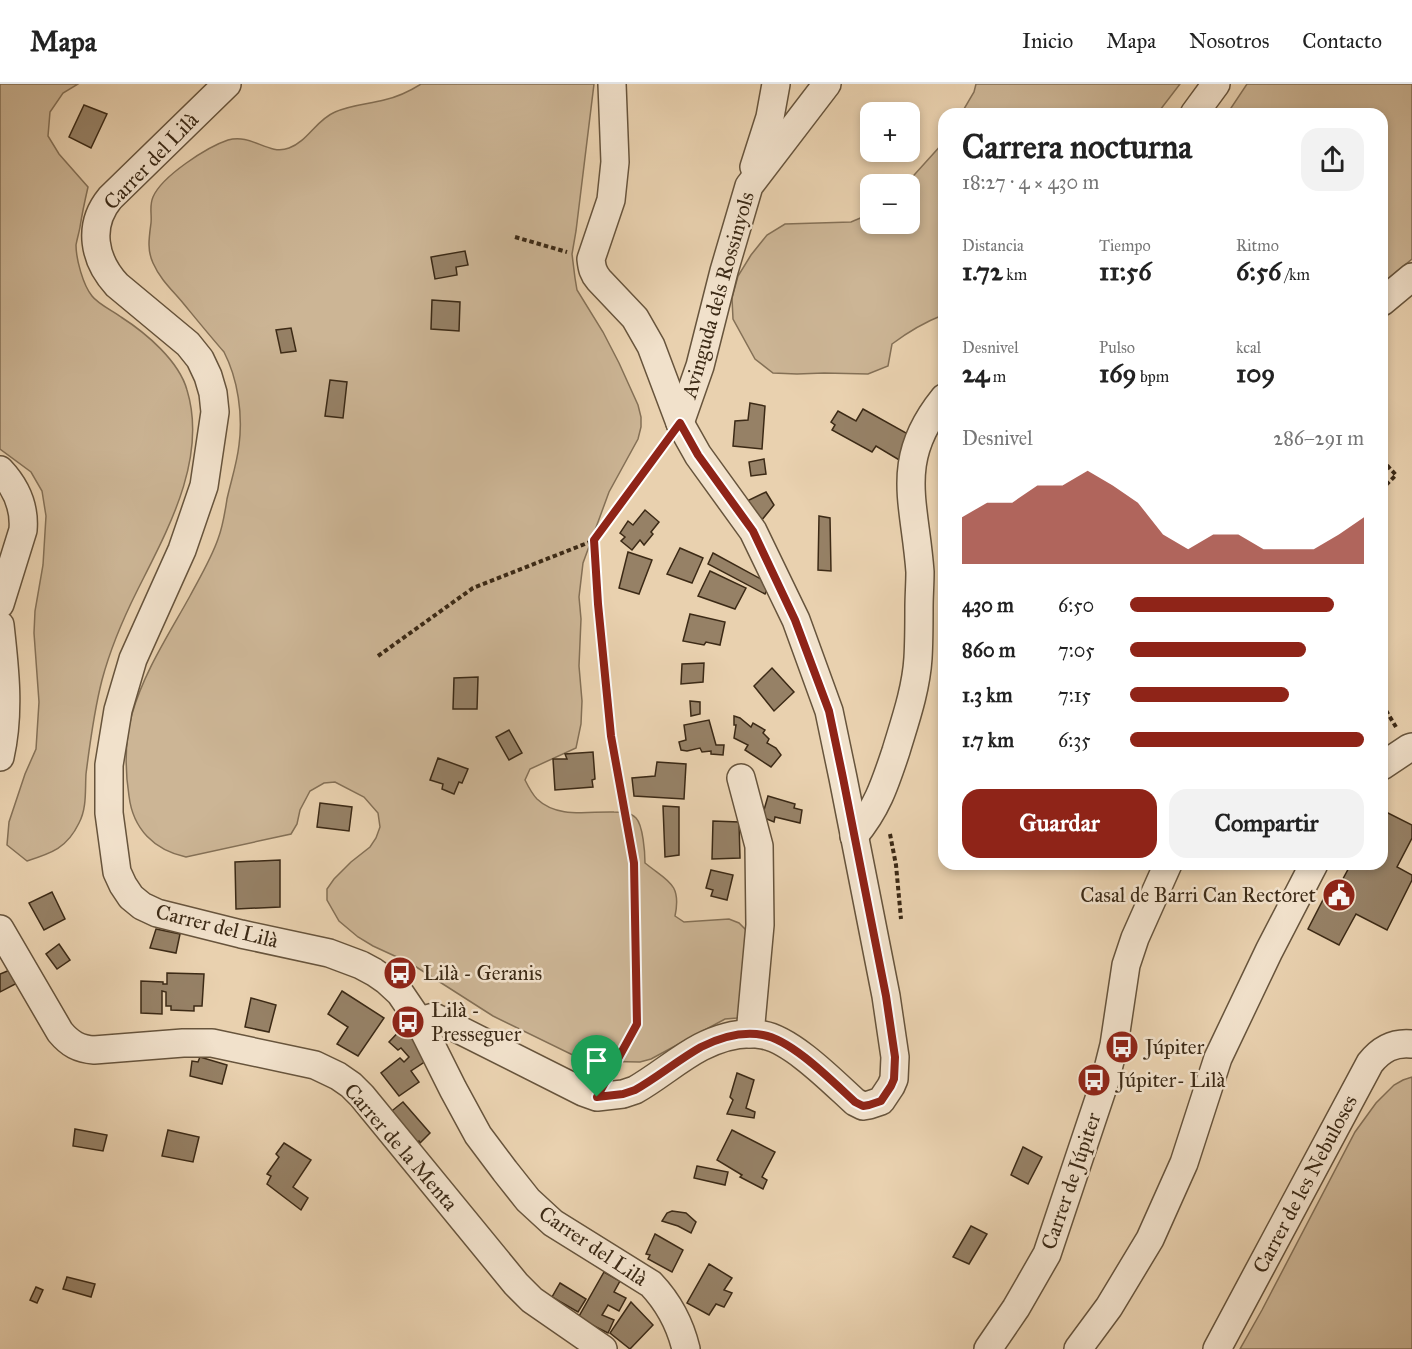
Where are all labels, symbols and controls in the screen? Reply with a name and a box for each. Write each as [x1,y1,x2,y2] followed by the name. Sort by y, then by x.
[30,24,97,59] text: Mapa
[1022,28,1073,54] text: Inicio
[1106,28,1156,54] text: Mapa
[1189,28,1269,54] text: Nosotros
[1302,28,1382,54] text: Contacto
[860,102,920,234] map controls
[860,102,920,162] button: +
[98,107,204,215] street label: Carrer del Lilà
[962,127,1192,167] text: Carrera nocturna
[1301,128,1364,191] button: share
[962,170,1099,194] text: 18:27 · 4 × 430 m
[860,174,920,234] button: −
[676,189,760,402] street label: Avinguda dels Rossinyols
[962,236,1024,255] text: Distancia
[1099,236,1151,255] text: Tiempo
[1236,236,1279,255] text: Ritmo
[962,255,1003,287] text: 1.72
[1099,255,1152,287] text: 11:56
[1236,255,1281,287] text: 6:56
[1003,265,1027,284] text: km
[1281,265,1310,284] text: /km
[962,338,1018,357] text: Desnivel
[1099,338,1135,357] text: Pulso
[1236,338,1261,357] text: kcal
[962,357,989,389] text: 24
[1099,357,1137,389] text: 169
[1236,357,1275,389] text: 109
[989,367,1006,386] text: m
[1137,367,1169,386] text: bpm
[962,426,1033,450] text: Desnivel
[1273,426,1364,450] text: 286–291 m
[962,593,1014,617] text: 430 m
[1058,593,1094,617] text: 6:50
[962,638,1016,662] text: 860 m
[1058,638,1095,662] text: 7:05
[962,683,1012,707] text: 1.3 km
[1058,683,1091,707] text: 7:15
[962,728,1014,752] text: 1.7 km
[1058,728,1091,752] text: 6:35
[962,789,1157,858] button: Guardar
[1169,789,1364,858] button: Compartir
[1321,877,1357,913] public building icon: Casal de Barri Can Rectoret
[1080,882,1317,908] place label: Casal de Barri Can Rectoret
[153,898,281,954] street label: Carrer del Lilà
[382,955,418,991] bus stop icon: Lilà - Geranis
[423,960,542,986] place label: Lilà - Geranis
[431,997,521,1047] place label: Lilà - Presseguer
[390,1004,426,1040] bus stop icon: Lilà - Presseguer
[1104,1029,1140,1065] bus stop icon: Júpiter
[1143,1034,1205,1060] place label: Júpiter
[571,1035,622,1097] pin
[580,1044,613,1077] icon: arrive
[1076,1062,1112,1098] bus stop icon: Júpiter- Lilà
[1115,1067,1226,1093] place label: Júpiter- Lilà
[339,1078,464,1216] street label: Carrer de la Menta
[1247,1090,1363,1278] street label: Carrer de les Nebuloses
[1035,1109,1107,1253] street label: Carrer de Júpiter
[534,1200,652,1292] street label: Carrer del Lilà

